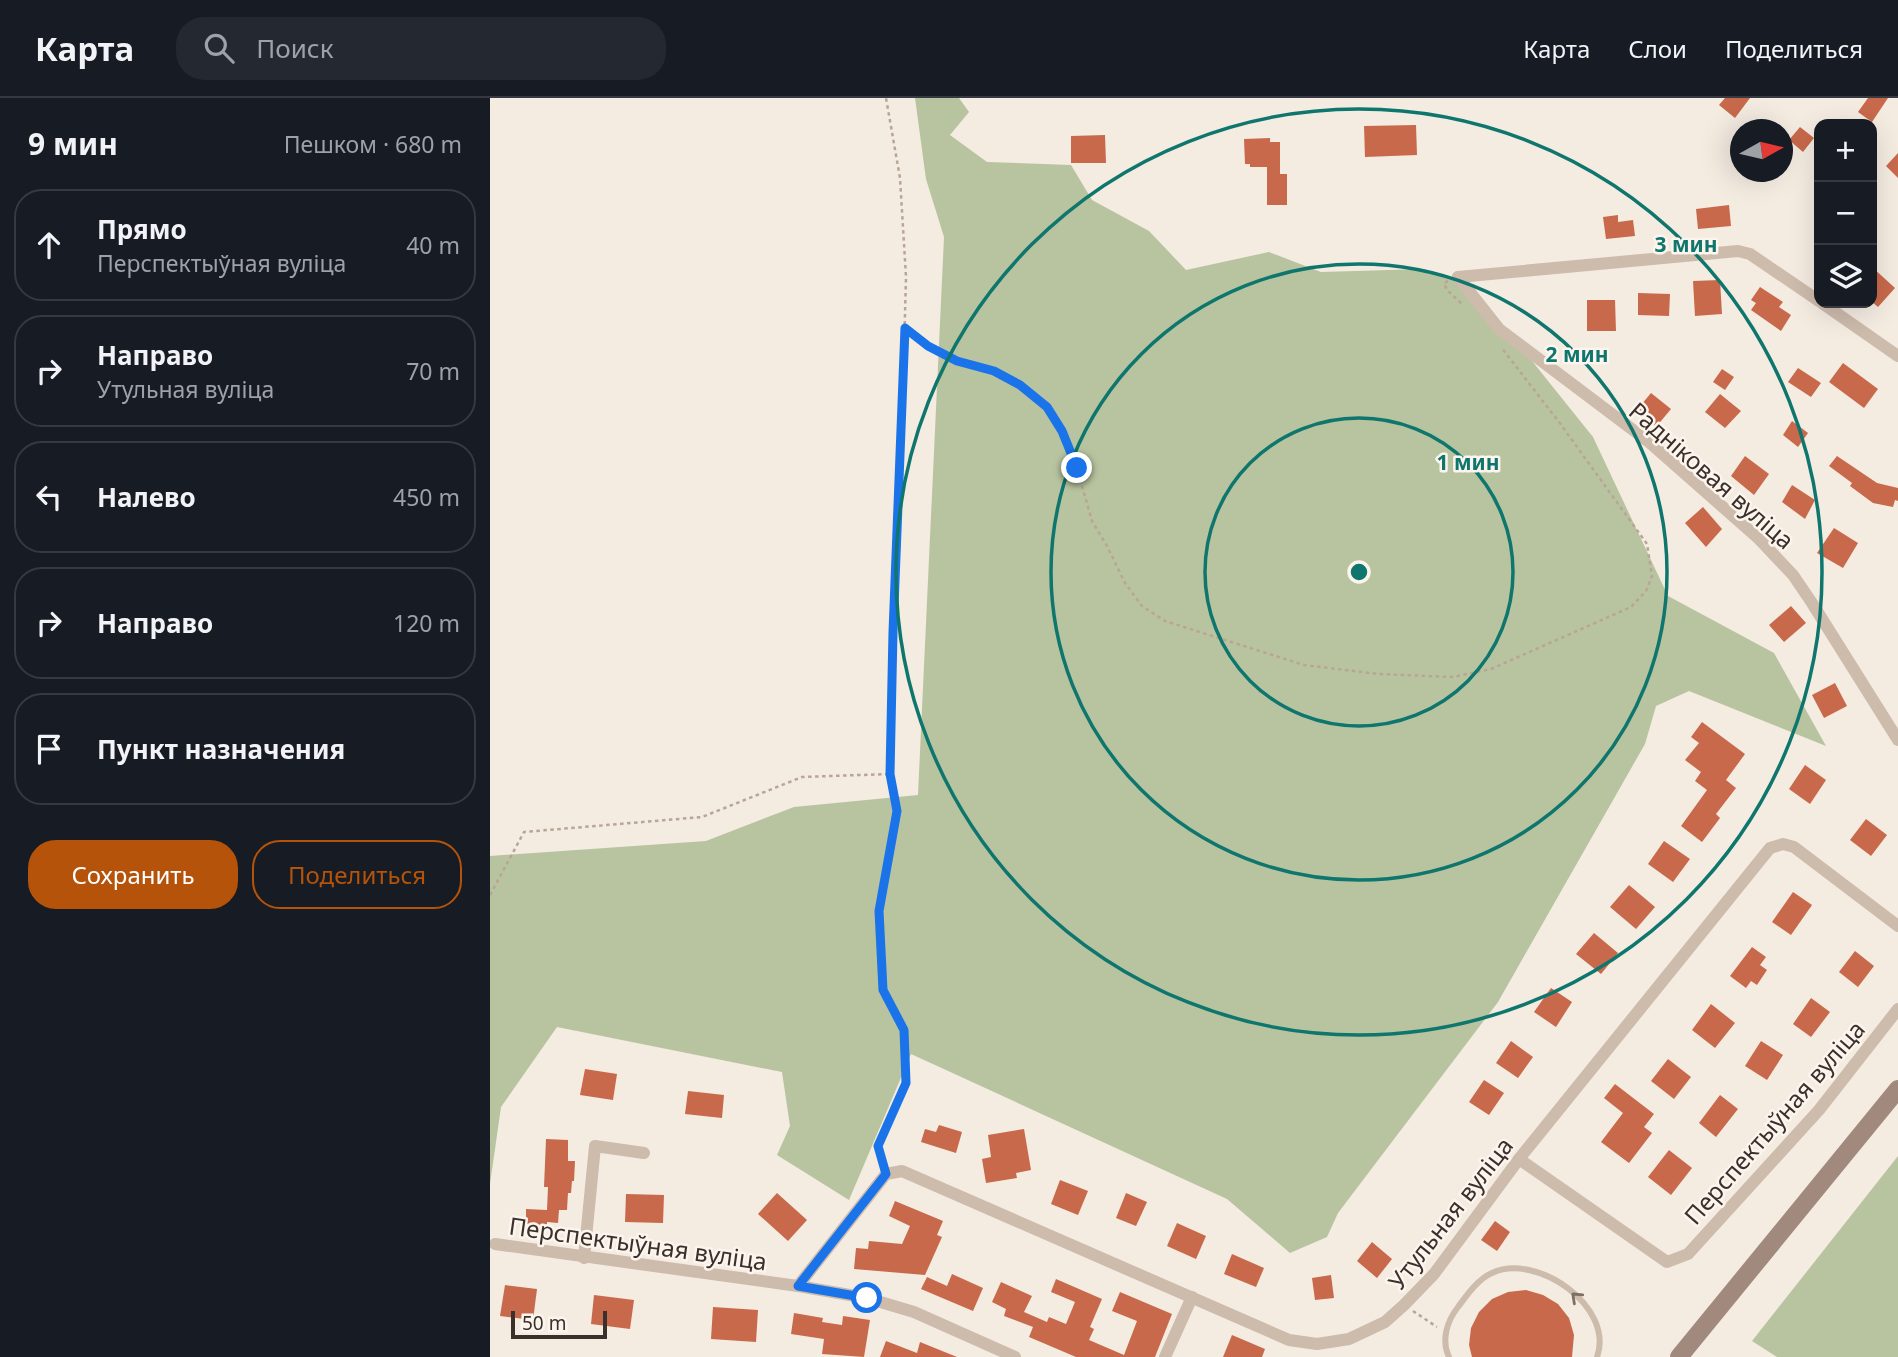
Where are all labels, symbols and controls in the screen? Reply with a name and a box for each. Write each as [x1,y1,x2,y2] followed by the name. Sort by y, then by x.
[176,17,666,80] search box
[35,26,134,71] text: Карта
[200,29,238,67] icon: search
[256,30,333,66] text: Поиск
[1523,32,1590,65] text: Карта
[1628,32,1687,65] text: Слои
[1725,32,1863,65] text: Поделиться
[1730,119,1793,182] north arrow
[1814,119,1877,308] map controls
[1814,119,1877,182] button: +
[28,123,118,164] text: 9 мин
[284,128,462,160] text: Пешком · 680 m
[1814,182,1877,245] button: −
[97,211,187,247] text: Прямо
[30,226,68,264] icon: ahead
[406,229,460,261] text: 40 m
[1655,230,1717,258] text: 3 мин
[1814,245,1877,308] button: layers
[97,247,346,279] text: Перспектыўная вуліца
[97,337,213,373] text: Направо
[1546,340,1608,368] text: 2 мин
[30,352,68,390] icon: right
[406,355,460,387] text: 70 m
[97,373,274,405] text: Утульная вуліца
[1622,394,1802,556] street label: Радніковая вуліца
[1437,448,1499,476] text: 1 мин
[1061,452,1092,483] route end
[30,478,68,516] icon: left
[97,479,196,515] text: Налево
[393,481,460,513] text: 450 m
[1347,560,1371,584] centre of rings
[30,604,68,642] icon: right
[97,605,213,641] text: Направо
[393,607,460,639] text: 120 m
[30,730,68,768] icon: arrive
[97,731,345,767] text: Пункт назначения
[28,840,238,909] button: Сохранить
[252,840,462,909] button: Поделиться
[1676,1013,1872,1231] street label: Перспектыўная вуліца
[1380,1130,1520,1296] street label: Утульная вуліца
[507,1209,769,1277] street label: Перспектыўная вуліца
[851,1282,882,1313] route start
[1571,1293,1584,1305] one-way arrow
[511,1308,607,1340] scale bar
[522,1310,566,1336] text: 50 m

